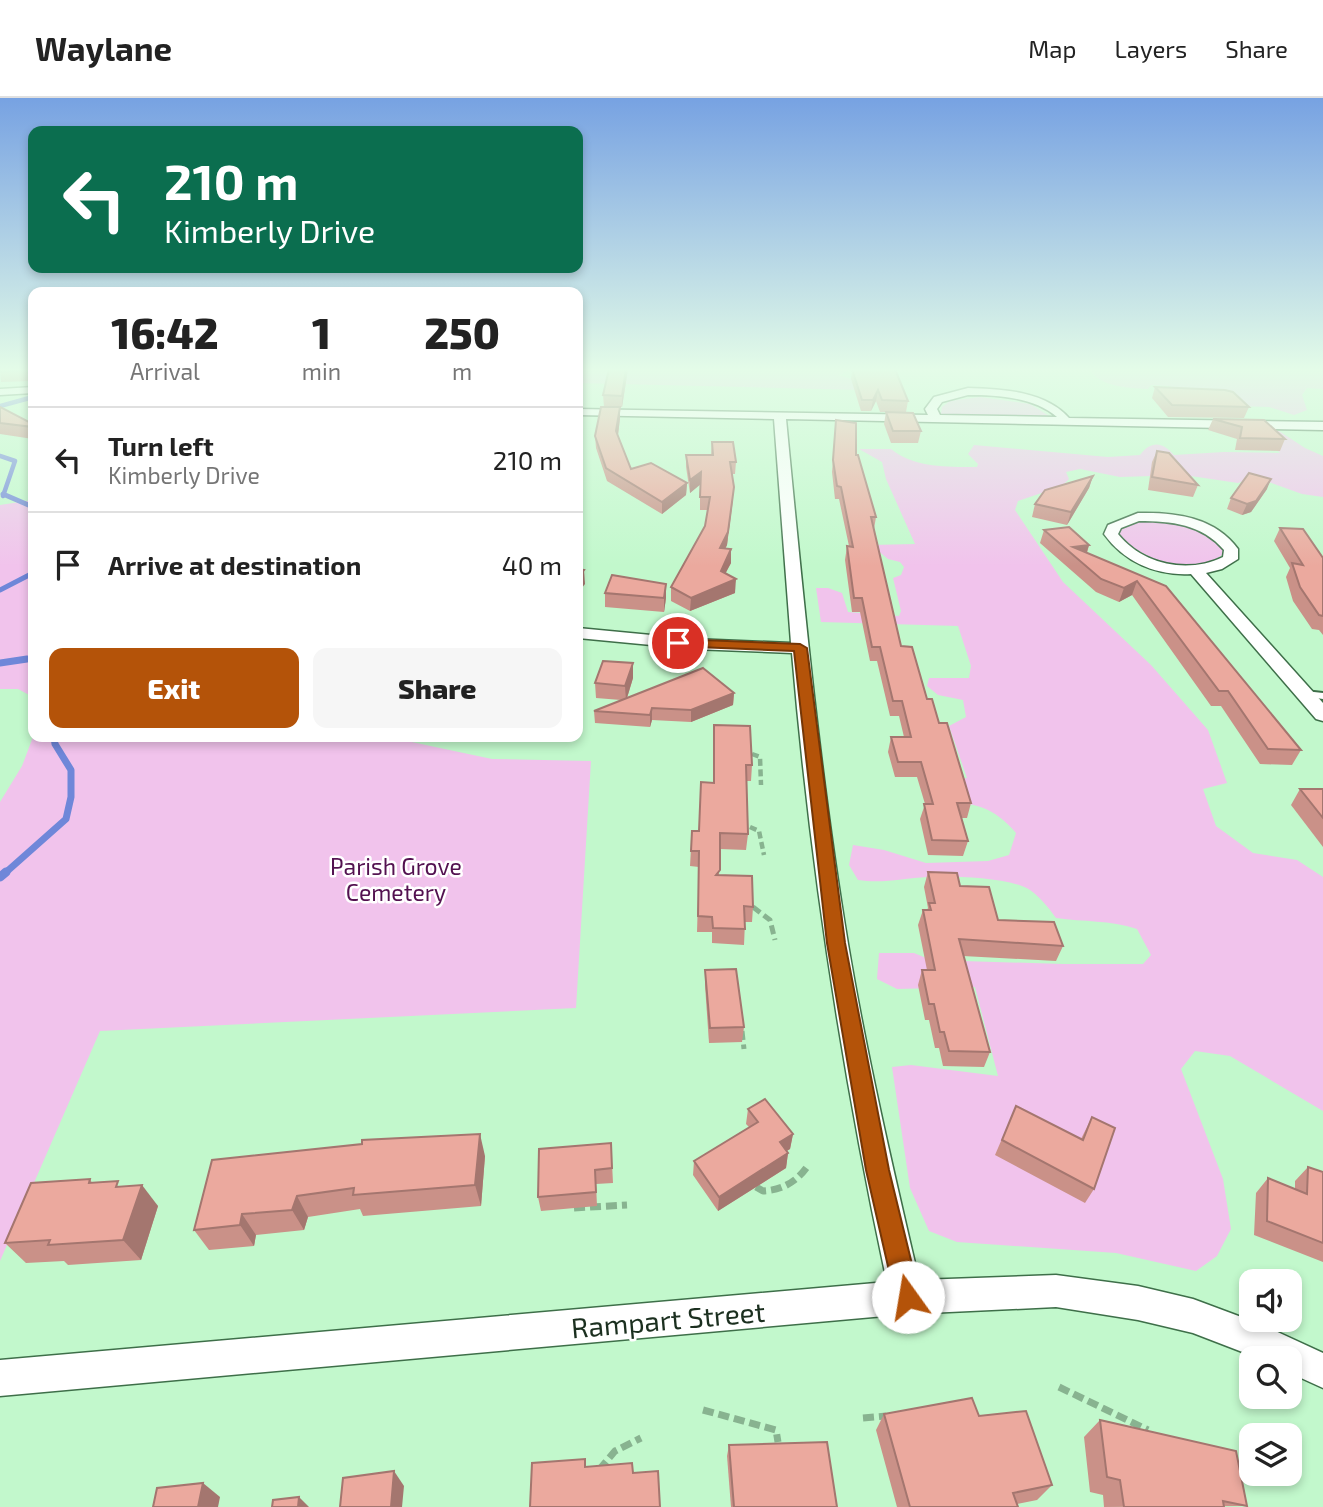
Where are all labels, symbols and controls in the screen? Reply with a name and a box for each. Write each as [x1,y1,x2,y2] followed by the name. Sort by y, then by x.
[35,28,172,68] text: Waylane
[1028,34,1076,63] text: Map
[1114,34,1187,63] text: Layers
[1225,34,1288,63] text: Share
[164,151,298,210] text: 210 m
[49,154,140,245] icon: left
[164,211,375,249] text: Kimberly Drive
[111,307,219,357] text: 16:42
[312,307,331,357] text: 1
[424,307,500,357] text: 250
[130,357,200,385] text: Arrival
[302,357,341,385] text: min
[452,357,472,385] text: m
[108,430,214,461] text: Turn left
[49,441,87,479] icon: left
[493,444,562,475] text: 210 m
[108,461,260,489] text: Kimberly Drive
[49,546,87,584] icon: arrive
[108,549,361,580] text: Arrive at destination
[502,549,562,580] text: 40 m
[648,613,708,673] pin
[659,624,697,662] icon: arrive
[49,648,299,728] button: Exit
[313,648,562,728] button: Share
[330,852,462,906] park label: Parish Grove Cemetery
[871,1260,945,1334] position arrow
[1239,1269,1302,1486] map controls
[1239,1269,1302,1332] button: sound
[569,1294,767,1344] street label: Rampart Street
[1239,1346,1302,1409] button: search
[1239,1423,1302,1486] button: layers

